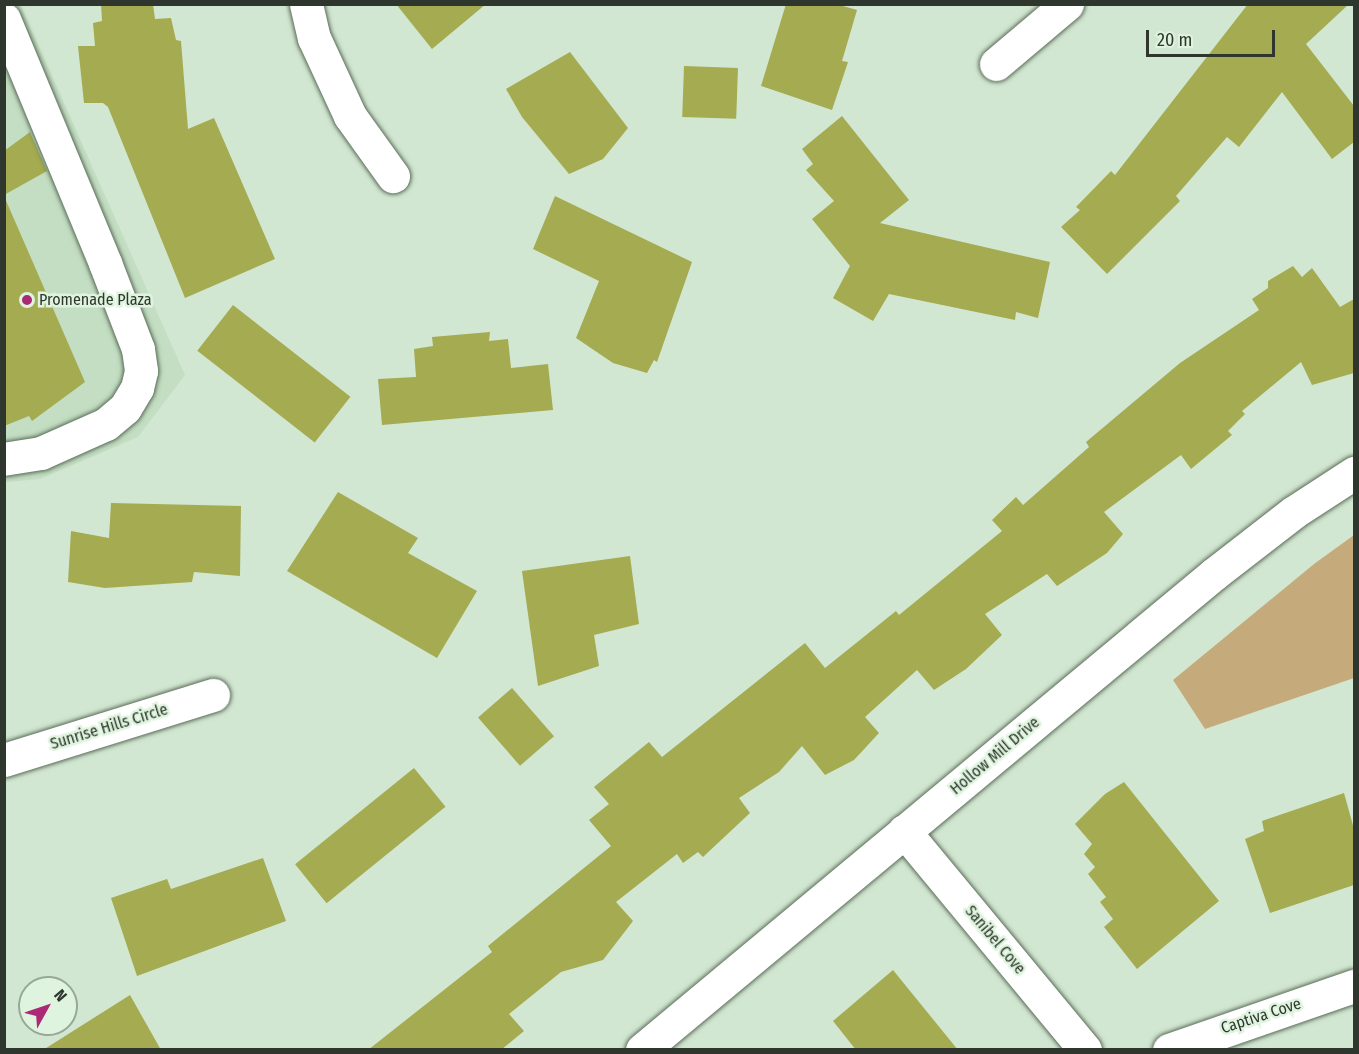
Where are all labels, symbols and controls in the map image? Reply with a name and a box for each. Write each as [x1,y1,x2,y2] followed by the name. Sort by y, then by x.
[1149,18,1278,56] scale bar
[1157,29,1192,51] text: 20 m
[39,290,151,310] place label: Promenade Plaza
[20,293,34,307] marker: Promenade Plaza
[48,700,170,754] street label: Sunrise Hills Circle
[946,713,1044,799] street label: Hollow Mill Drive
[961,902,1029,978] street label: Sanibel Cove
[18,976,78,1036] north arrow
[50,986,71,1005] text: N
[1218,994,1304,1038] street label: Captiva Cove

